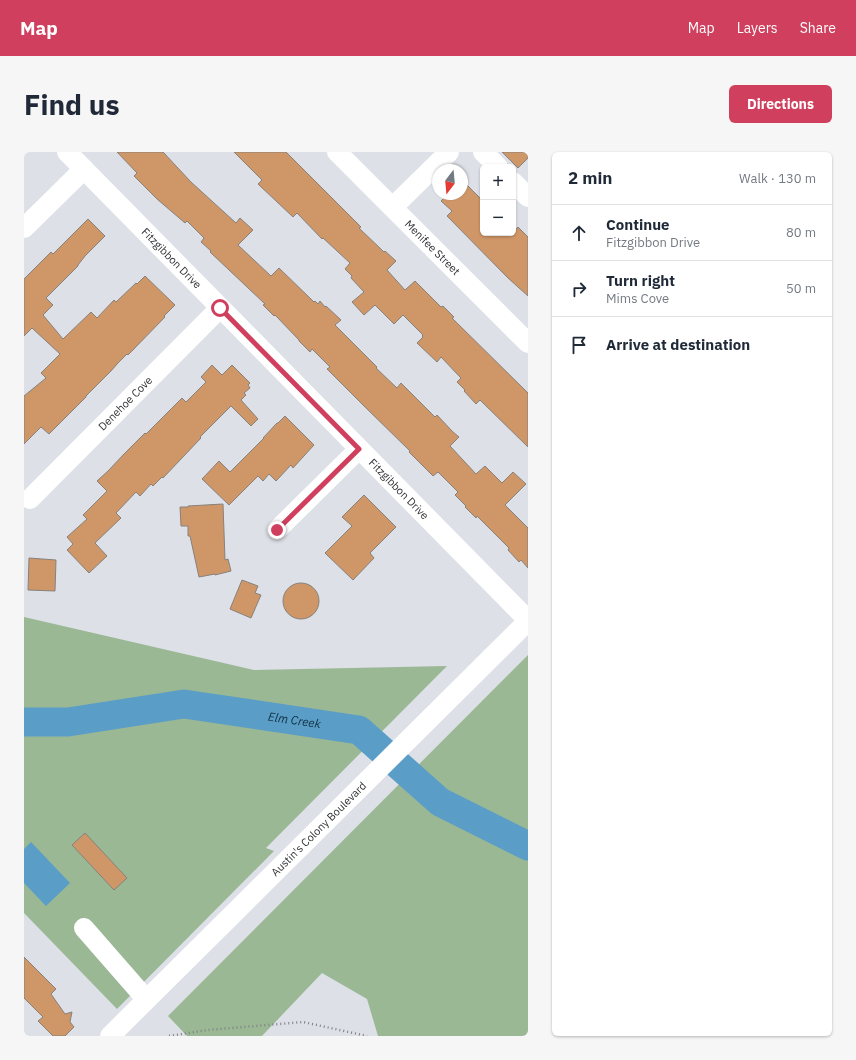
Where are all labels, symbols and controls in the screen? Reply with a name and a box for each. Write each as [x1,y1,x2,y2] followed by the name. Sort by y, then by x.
[20,16,58,40] text: Map
[688,19,715,37] text: Map
[737,19,778,37] text: Layers
[800,19,836,37] text: Share
[729,85,832,123] button: Directions
[24,86,120,123] text: Find us
[432,164,468,200] north arrow
[480,164,516,236] map controls
[480,164,516,200] button: +
[568,167,612,189] text: 2 min
[739,170,816,187] text: Walk · 130 m
[480,200,516,236] button: −
[606,215,670,234] text: Continue
[402,217,463,278] street label: Menifee Street
[568,222,590,244] icon: ahead
[786,224,816,241] text: 80 m
[139,225,205,291] street label: Fitzgibbon Drive
[606,234,700,251] text: Fitzgibbon Drive
[606,271,675,290] text: Turn right
[568,278,590,300] icon: right
[786,280,816,297] text: 50 m
[606,290,669,307] text: Mims Cove
[211,299,229,317] route start
[568,334,590,356] icon: arrive
[606,335,750,354] text: Arrive at destination
[95,373,155,433] street label: Denehoe Cove
[366,456,432,522] street label: Fitzgibbon Drive
[268,521,286,539] route end
[267,709,323,731] water label: Elm Creek
[268,779,369,879] street label: Austin's Colony Boulevard

